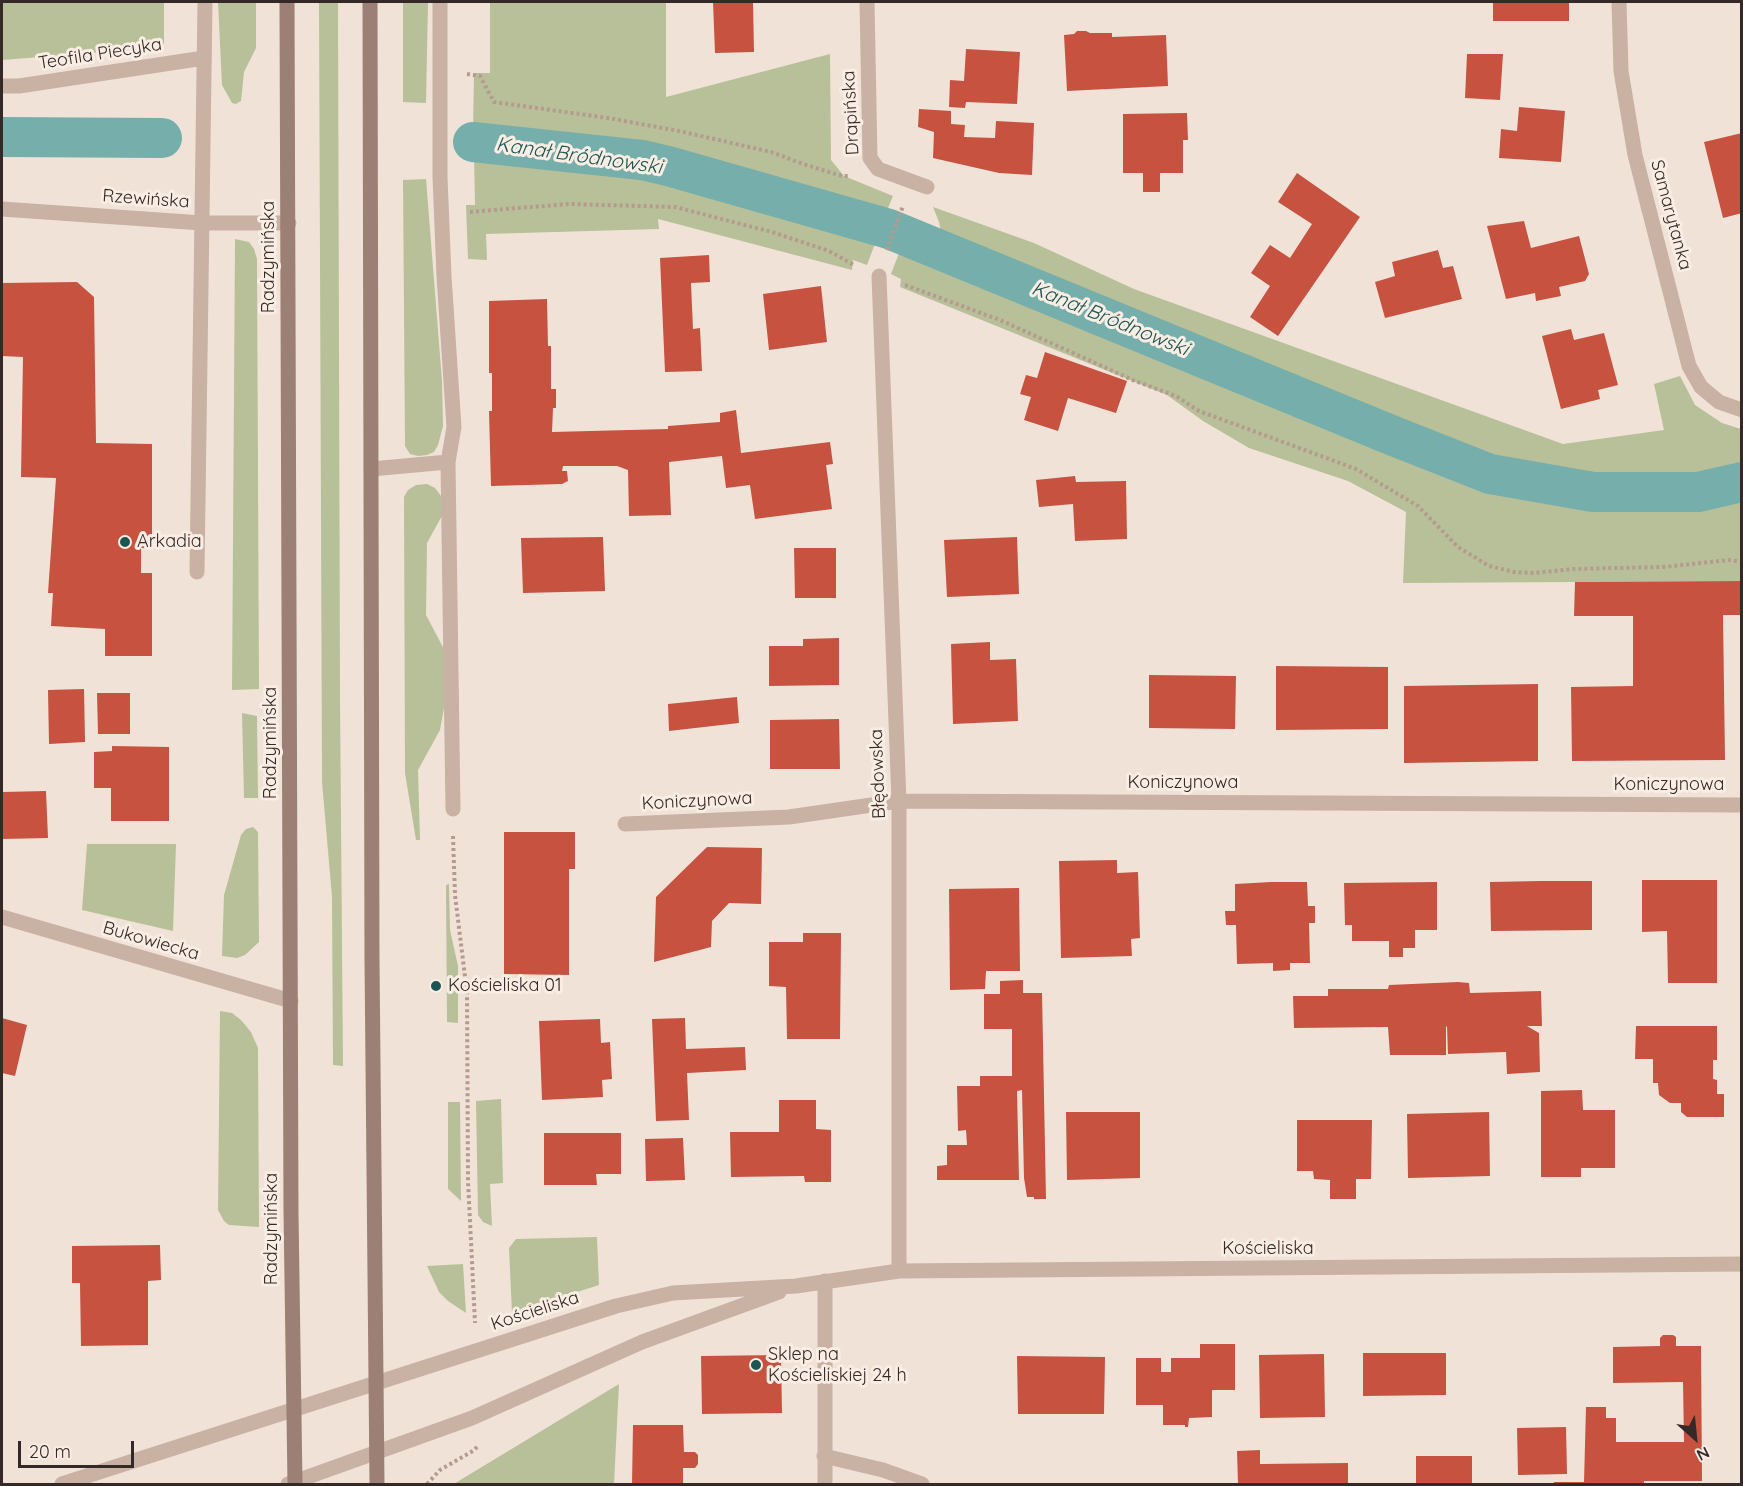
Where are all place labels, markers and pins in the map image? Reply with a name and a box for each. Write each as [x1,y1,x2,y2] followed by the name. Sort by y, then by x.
[137,531,202,553] place label: Arkadia
[118,535,132,549] marker: Arkadia
[448,975,562,997] place label: Kościeliska 01
[429,979,443,993] marker: Kościeliska 01
[768,1344,907,1386] place label: Sklep na Kościeliskiej 24 h
[749,1358,763,1372] marker: Sklep na Kościeliskiej 24 h

